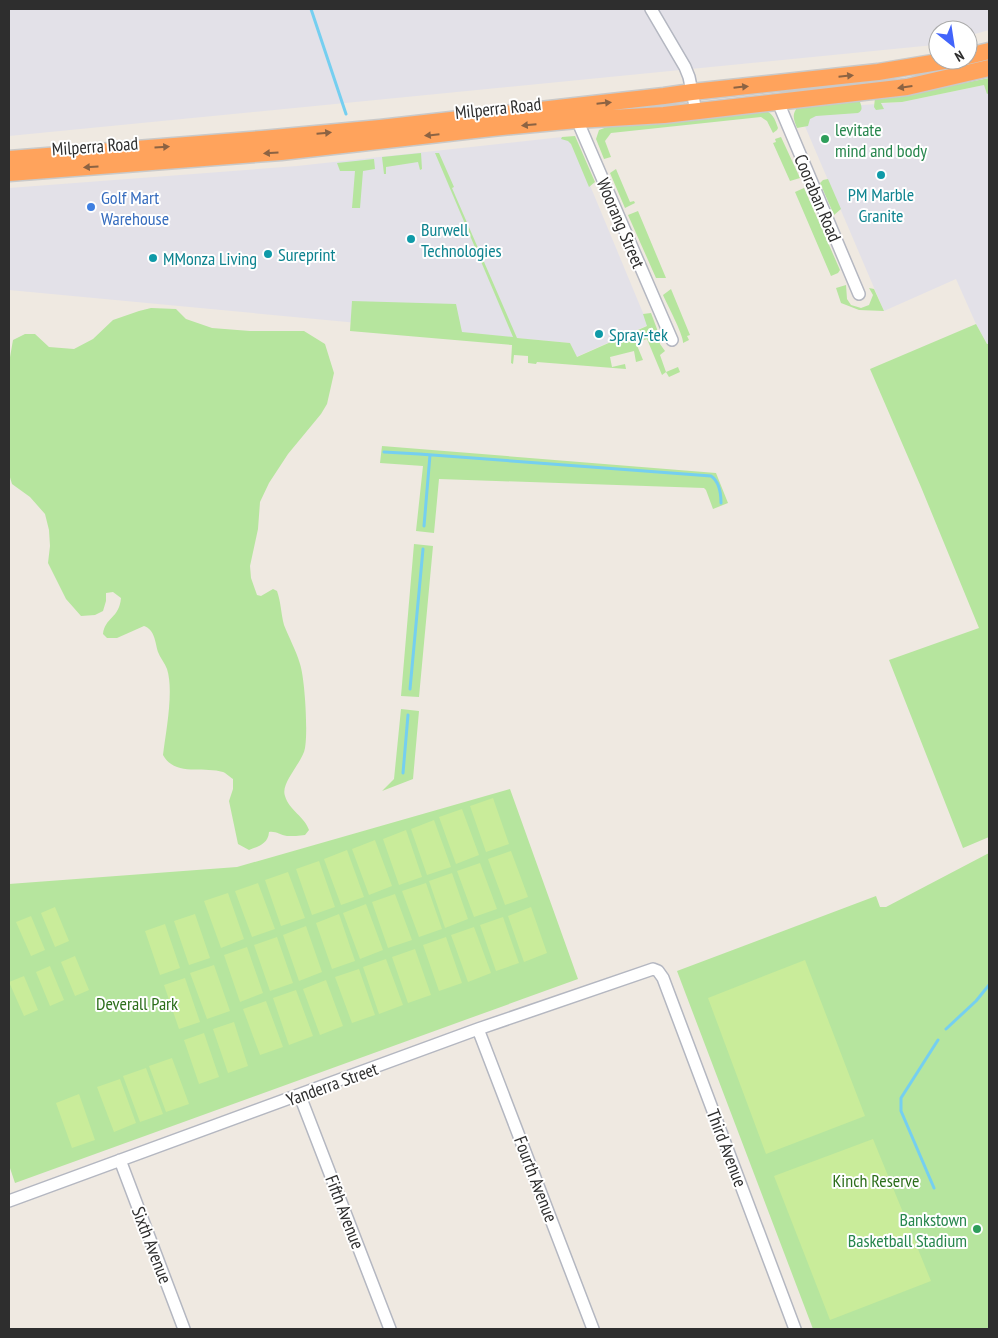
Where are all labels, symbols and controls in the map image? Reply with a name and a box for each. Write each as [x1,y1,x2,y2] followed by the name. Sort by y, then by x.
[928,20,978,70] north arrow
[952,47,967,66] text: N
[838,72,854,80] one-way arrow
[733,83,749,91] one-way arrow
[897,83,913,91] one-way arrow
[454,92,542,124] street label: Milperra Road
[596,98,612,106] one-way arrow
[835,118,927,162] place label: levitate mind and body
[521,121,537,129] one-way arrow
[316,129,332,137] one-way arrow
[424,131,440,139] one-way arrow
[51,132,139,160] street label: Milperra Road
[819,133,831,145] marker: levitate mind and body
[154,143,170,151] one-way arrow
[263,149,279,157] one-way arrow
[789,151,847,245] street label: Cooraban Road
[83,163,99,171] one-way arrow
[875,169,887,181] marker: PM Marble Granite
[592,174,650,272] street label: Woorang Street
[848,183,914,227] place label: PM Marble Granite
[101,186,169,230] place label: Golf Mart Warehouse
[85,201,97,213] marker: Golf Mart Warehouse
[421,218,502,262] place label: Burwell Technologies
[405,233,417,245] marker: Burwell Technologies
[278,243,335,266] place label: Sureprint
[163,247,257,270] place label: MMonza Living
[262,248,274,260] marker: Sureprint
[147,252,159,264] marker: MMonza Living
[609,323,668,346] place label: Spray-tek
[593,328,605,340] marker: Spray-tek
[96,992,178,1015] park label: Deverall Park
[283,1057,381,1111] street label: Yanderra Street
[702,1106,752,1190] street label: Third Avenue
[509,1133,563,1225] street label: Fourth Avenue
[832,1169,920,1192] park label: Kinch Reserve
[320,1172,370,1252] street label: Fifth Avenue
[127,1203,177,1287] street label: Sixth Avenue
[848,1208,967,1252] place label: Bankstown Basketball Stadium
[971,1223,983,1235] marker: Bankstown Basketball Stadium

